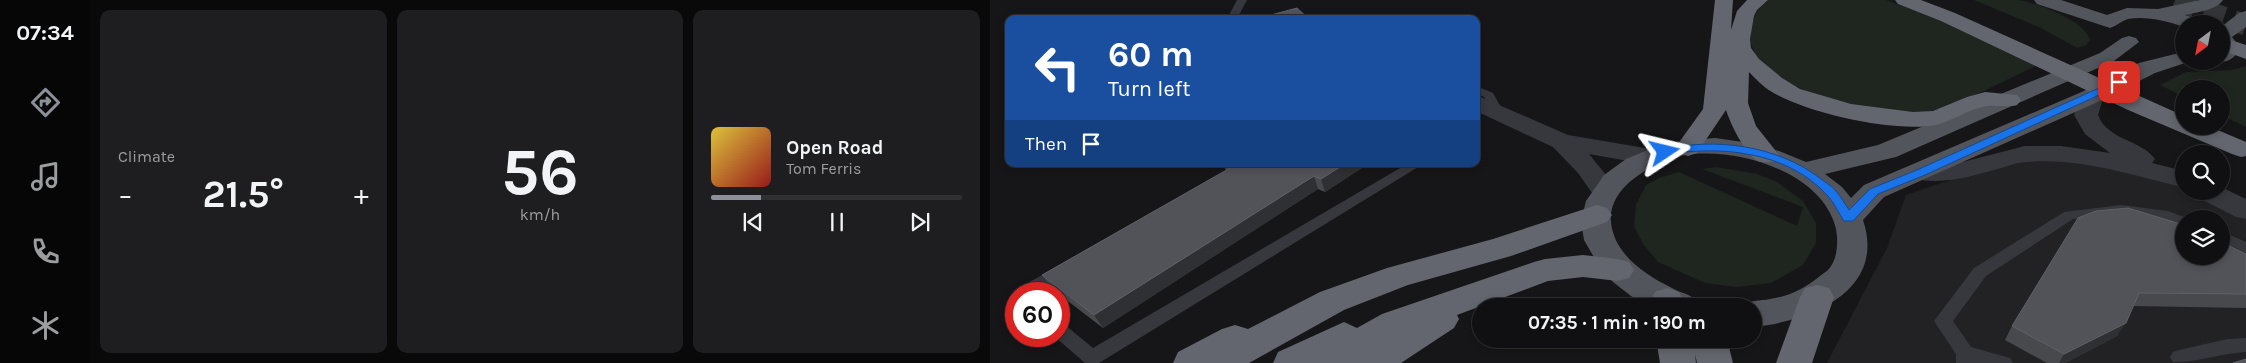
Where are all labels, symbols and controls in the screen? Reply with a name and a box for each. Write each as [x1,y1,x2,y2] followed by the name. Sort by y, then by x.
[2175,15,2230,70] north arrow
[2175,15,2230,265] map controls
[16,20,74,46] text: 07:34
[1108,34,1193,75] text: 60 m
[1025,35,1090,100] icon: left
[2098,61,2140,103] pin
[2105,68,2133,96] icon: arrive
[1108,76,1191,102] text: Turn left
[2175,80,2230,135] button: sound
[28,85,63,120] icon: directions
[1638,125,1690,177] position arrow
[1077,130,1105,158] icon: arrive
[1025,133,1067,155] text: Then
[501,134,579,210] text: 56
[786,137,883,159] text: Open Road
[2175,145,2230,200] button: search
[118,147,175,166] text: Climate
[28,159,63,194] icon: music
[786,159,861,178] text: Tom Ferris
[203,172,284,217] text: 21.5°
[118,178,133,211] text: −
[354,178,369,211] text: +
[520,205,560,224] text: km/h
[739,208,767,236] icon: previous
[823,208,851,236] icon: pause
[906,208,934,236] icon: next
[2175,210,2230,265] button: layers
[28,234,63,269] icon: phone
[1005,282,1070,347] speed limit sign: 60
[28,308,63,343] icon: climate
[1528,312,1706,334] text: 07:35 · 1 min · 190 m

